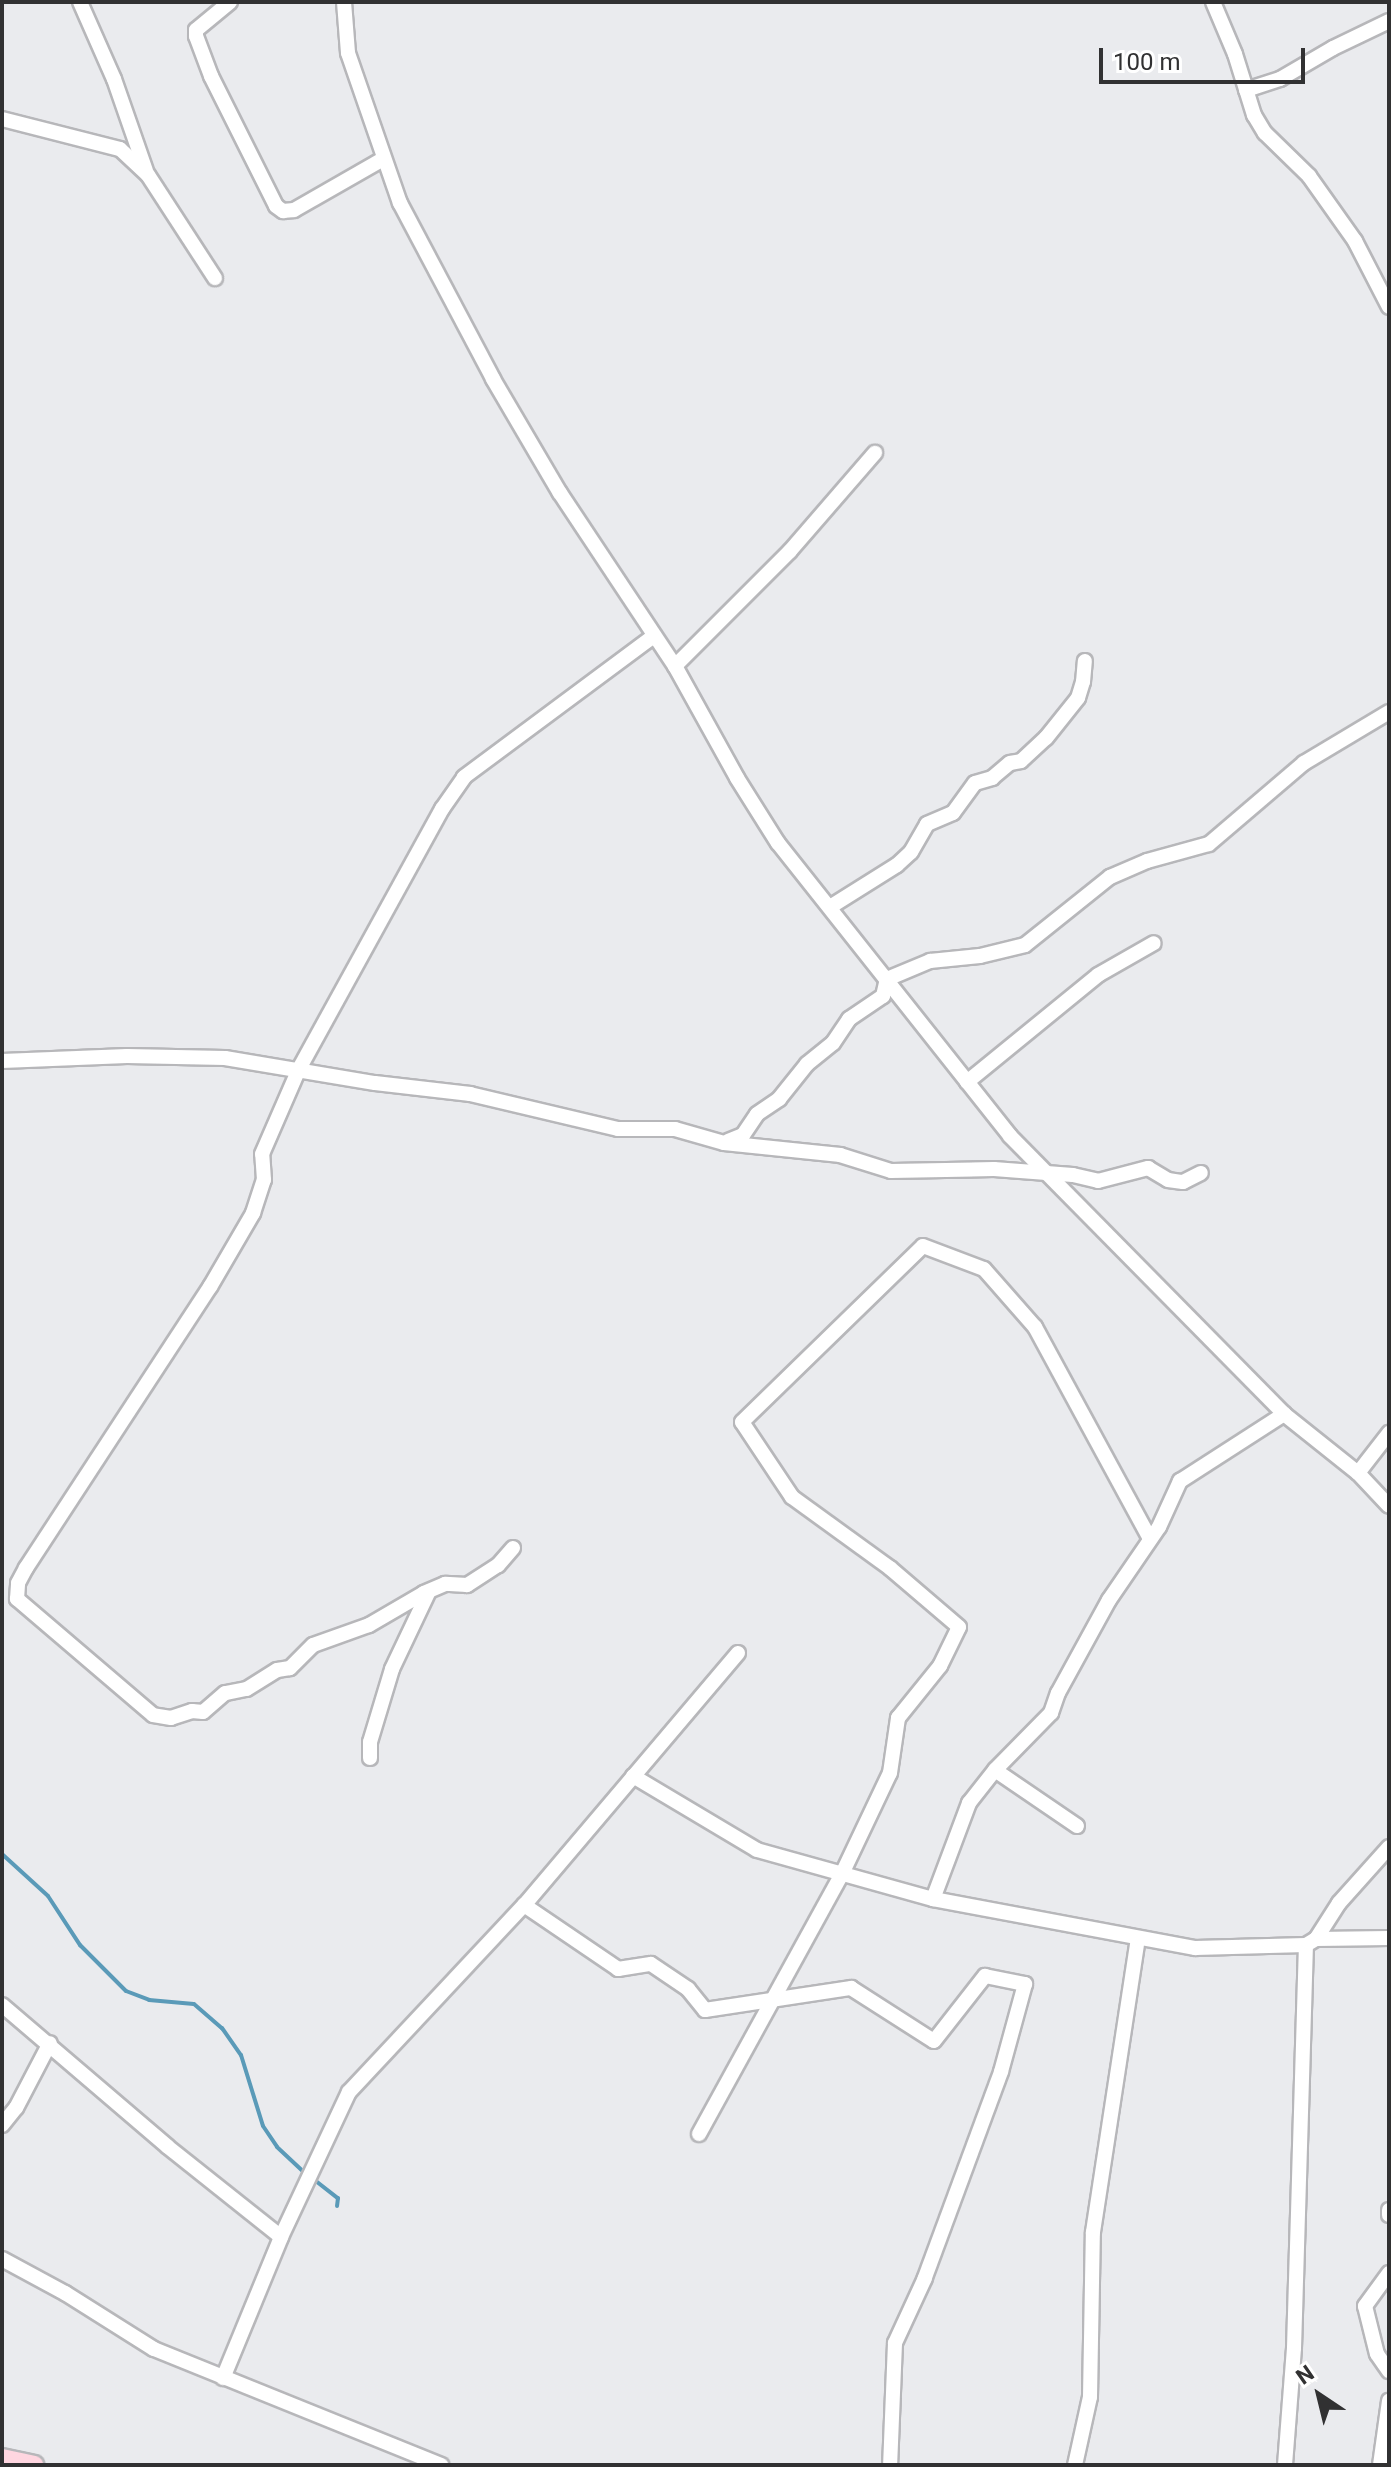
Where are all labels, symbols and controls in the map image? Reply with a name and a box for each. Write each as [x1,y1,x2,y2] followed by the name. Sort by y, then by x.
[1103,32,1309,82] scale bar
[1113,48,1180,76] text: 100 m
[1279,2355,1359,2435] north arrow
[1291,2360,1318,2390] text: N

